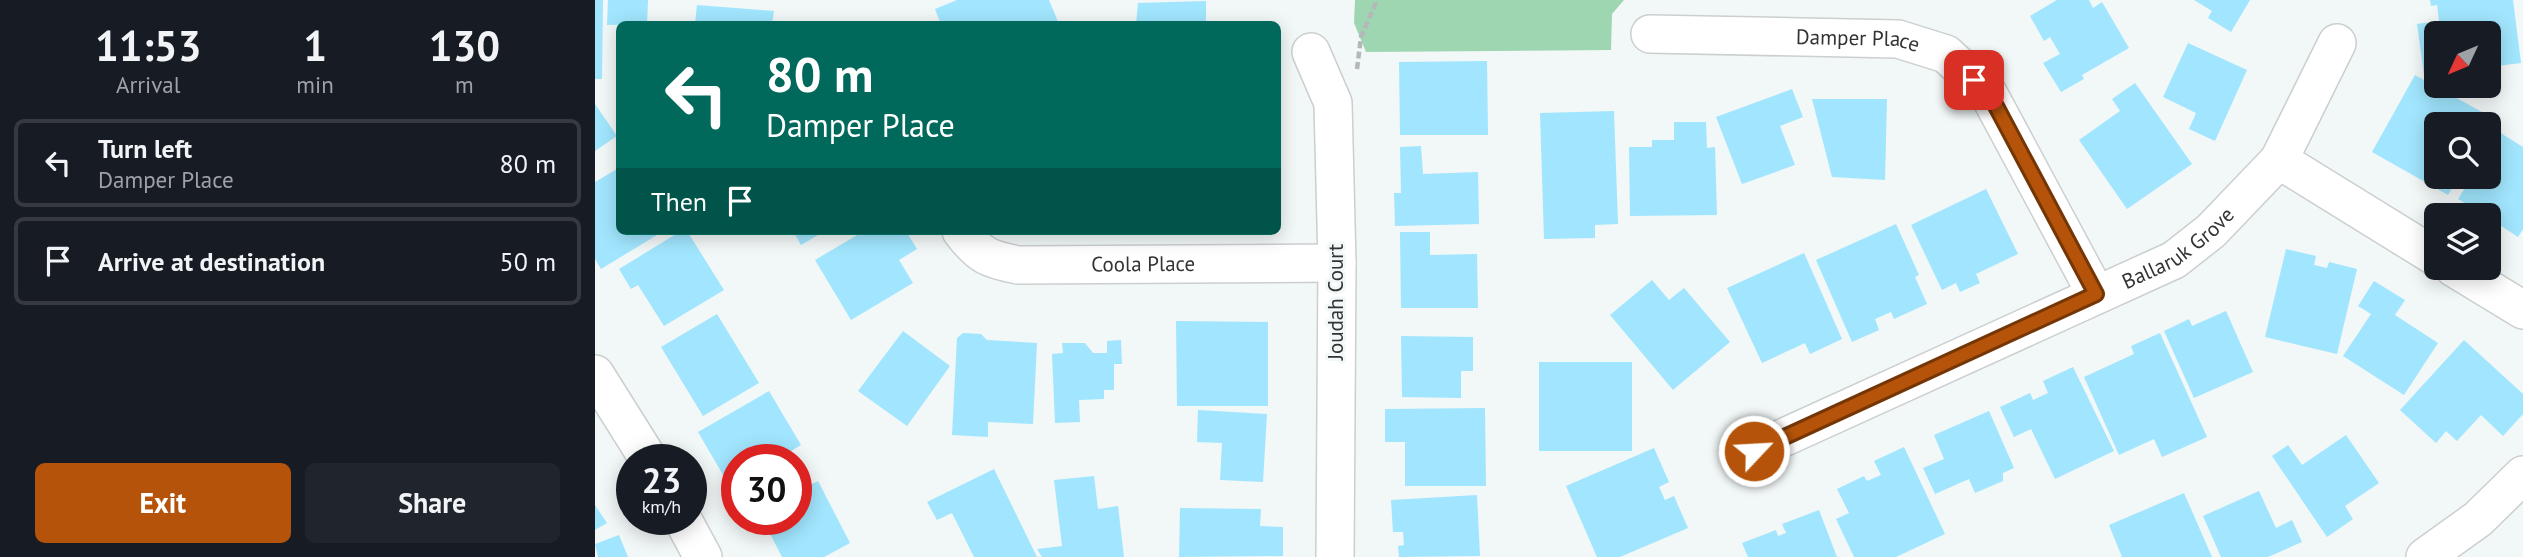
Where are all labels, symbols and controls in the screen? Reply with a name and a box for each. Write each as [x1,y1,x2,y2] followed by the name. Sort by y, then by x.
[95,18,201,73] text: 11:53
[303,18,327,73] text: 1
[429,18,500,73] text: 130
[2424,21,2501,98] north arrow
[2424,21,2501,280] map controls
[1796,23,1923,58] street label: Damper Place
[766,42,873,106] text: 80 m
[651,49,742,140] icon: left
[1944,50,2004,110] pin
[1955,61,1993,99] icon: arrive
[116,70,180,99] text: Arrival
[296,70,334,99] text: min
[455,70,474,99] text: m
[766,104,955,146] text: Damper Place
[2424,112,2501,189] button: search
[98,132,192,165] text: Turn left
[39,144,77,182] icon: left
[500,147,556,180] text: 80 m
[98,165,234,194] text: Damper Place
[721,182,759,220] icon: arrive
[651,185,707,218] text: Then
[2118,201,2240,295] street label: Ballaruk Grove
[2424,203,2501,280] button: layers
[39,242,77,280] icon: arrive
[1322,244,1349,361] street label: Joudah Court
[98,245,325,278] text: Arrive at destination
[500,245,556,278] text: 50 m
[1091,250,1195,278] street label: Coola Place
[1717,414,1791,488] position arrow
[721,444,812,535] speed limit sign: 30
[642,457,681,503] text: 23
[35,463,291,543] button: Exit
[305,463,560,543] button: Share
[642,495,681,518] text: km/h

